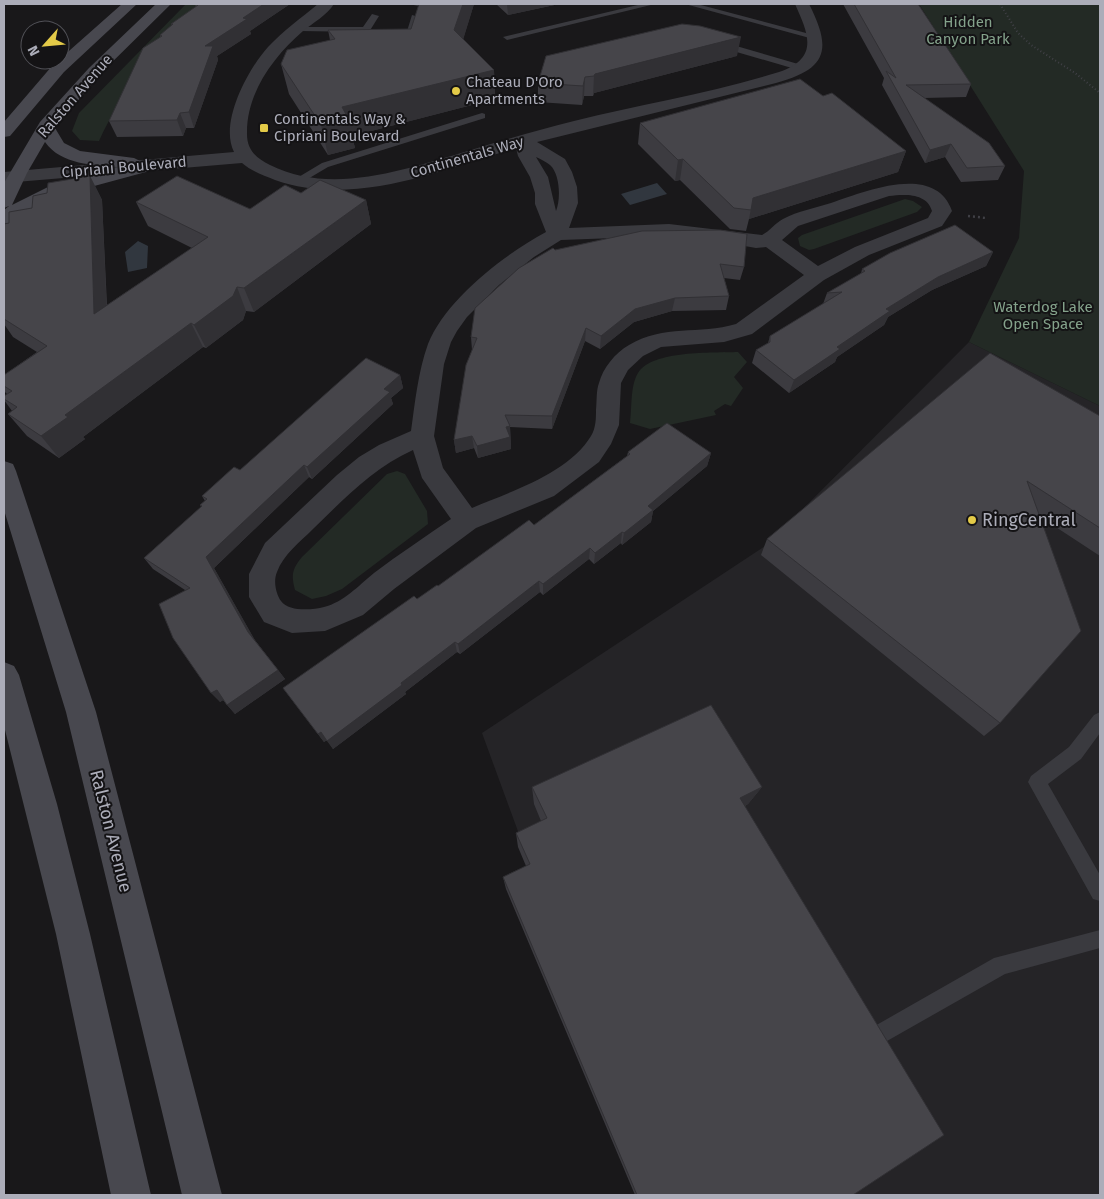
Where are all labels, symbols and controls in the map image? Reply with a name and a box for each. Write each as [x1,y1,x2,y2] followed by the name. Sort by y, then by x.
[926,13,1010,48] park label: Hidden Canyon Park
[20,20,70,70] north arrow
[24,43,44,59] text: N
[34,51,116,141] street label: Ralston Avenue
[466,73,563,108] place label: Chateau D'Oro Apartments
[450,85,462,97] marker: Chateau D'Oro Apartments
[274,110,406,145] place label: Continentals Way & Cipriani Boulevard
[258,122,270,134] marker: Continentals Way & Cipriani Boulevard
[408,132,526,182] street label: Continentals Way
[61,153,187,181] street label: Cipriani Boulevard
[993,298,1093,333] park label: Waterdog Lake Open Space
[982,509,1076,531] place label: RingCentral
[966,514,978,526] marker: RingCentral
[85,767,137,895] street label: Ralston Avenue

